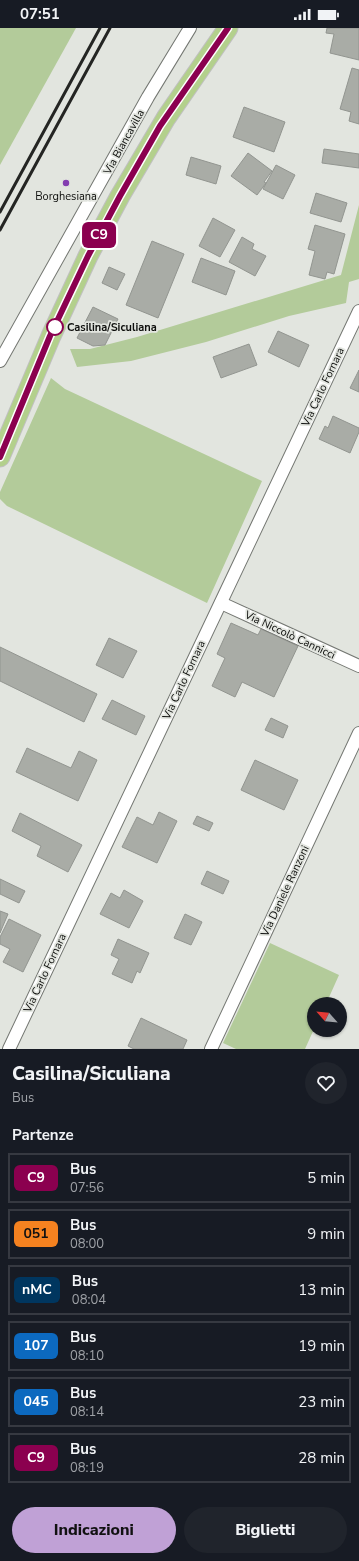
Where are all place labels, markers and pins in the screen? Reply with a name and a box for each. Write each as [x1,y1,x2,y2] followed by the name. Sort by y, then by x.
[61,178,71,188] marker: Borghesiana
[35,189,97,204] place label: Borghesiana
[46,318,64,336] marker: Casilina/Siculiana
[67,320,157,335] place label: Casilina/Siculiana

